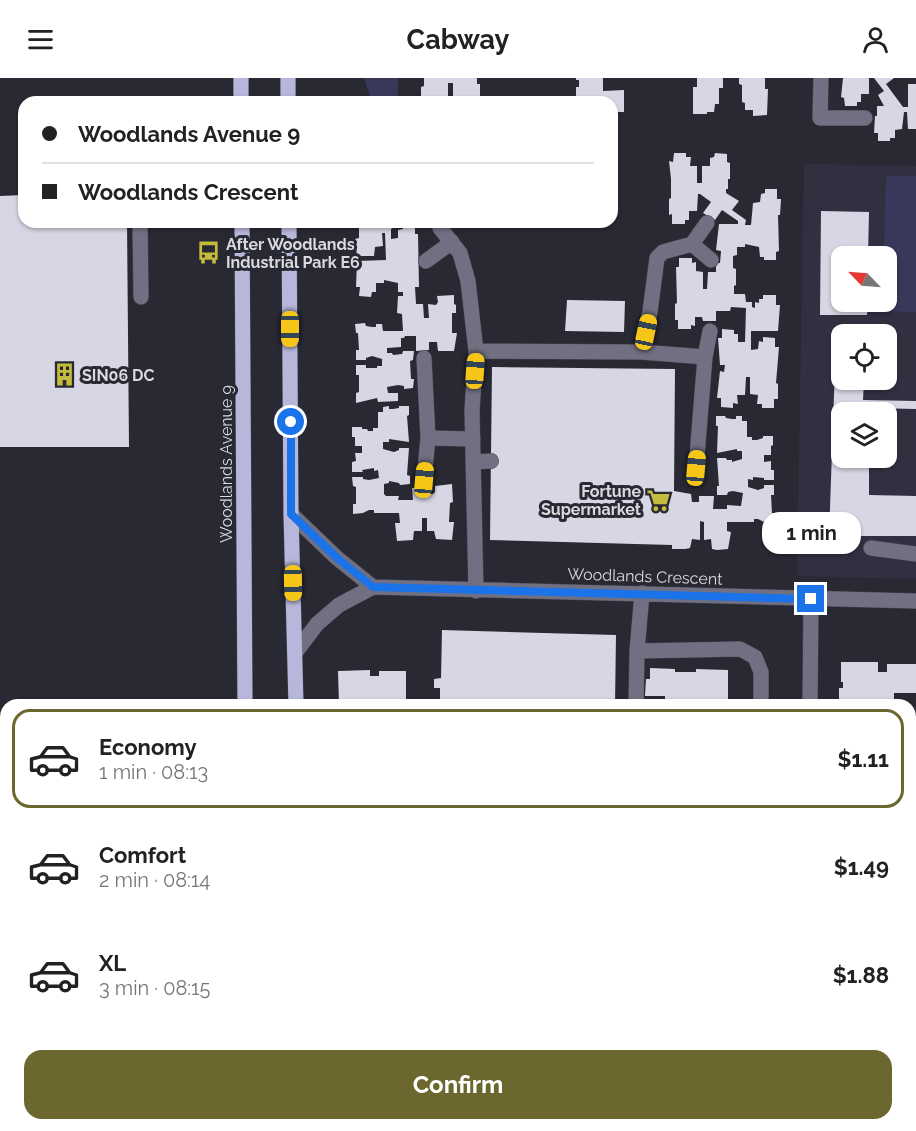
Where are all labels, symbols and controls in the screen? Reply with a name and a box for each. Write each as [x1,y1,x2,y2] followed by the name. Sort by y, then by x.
[24,23,57,56] icon: menu
[859,23,892,56] icon: person
[407,24,509,55] text: Cabway
[78,121,300,147] text: Woodlands Avenue 9
[78,179,298,205] text: Woodlands Crescent
[226,235,360,272] place label: After Woodlands Industrial Park E6
[195,240,221,266] bus stop icon: After Woodlands Industrial Park E6
[831,246,897,312] north arrow
[831,246,897,468] map controls
[281,311,299,347] car
[633,313,659,351] car
[831,324,897,390] button: locate
[465,352,485,390] car
[51,362,77,388] building icon: SIN06 DC
[82,366,154,385] place label: SIN06 DC
[217,385,236,543] street label: Woodlands Avenue 9
[831,402,897,468] button: layers
[277,408,304,435] route start
[685,449,707,487] car
[413,461,435,499] car
[541,482,641,519] place label: Fortune Supermarket
[646,487,672,513] supermarket icon: Fortune Supermarket
[762,512,860,554] callout: 1 min
[786,521,837,545] text: 1 min
[567,564,723,589] street label: Woodlands Crescent
[284,565,302,601] car
[797,585,824,612] route end
[27,732,81,786] icon: car
[99,734,197,760] text: Economy
[837,746,889,772] text: $1.11
[99,760,208,784] text: 1 min · 08:13
[27,840,81,894] icon: car
[99,842,186,868] text: Comfort
[834,854,889,880] text: $1.49
[99,868,210,892] text: 2 min · 08:14
[27,948,81,1002] icon: car
[99,950,126,976] text: XL
[833,962,889,988] text: $1.88
[99,976,210,1000] text: 3 min · 08:15
[24,1050,892,1119] button: Confirm

